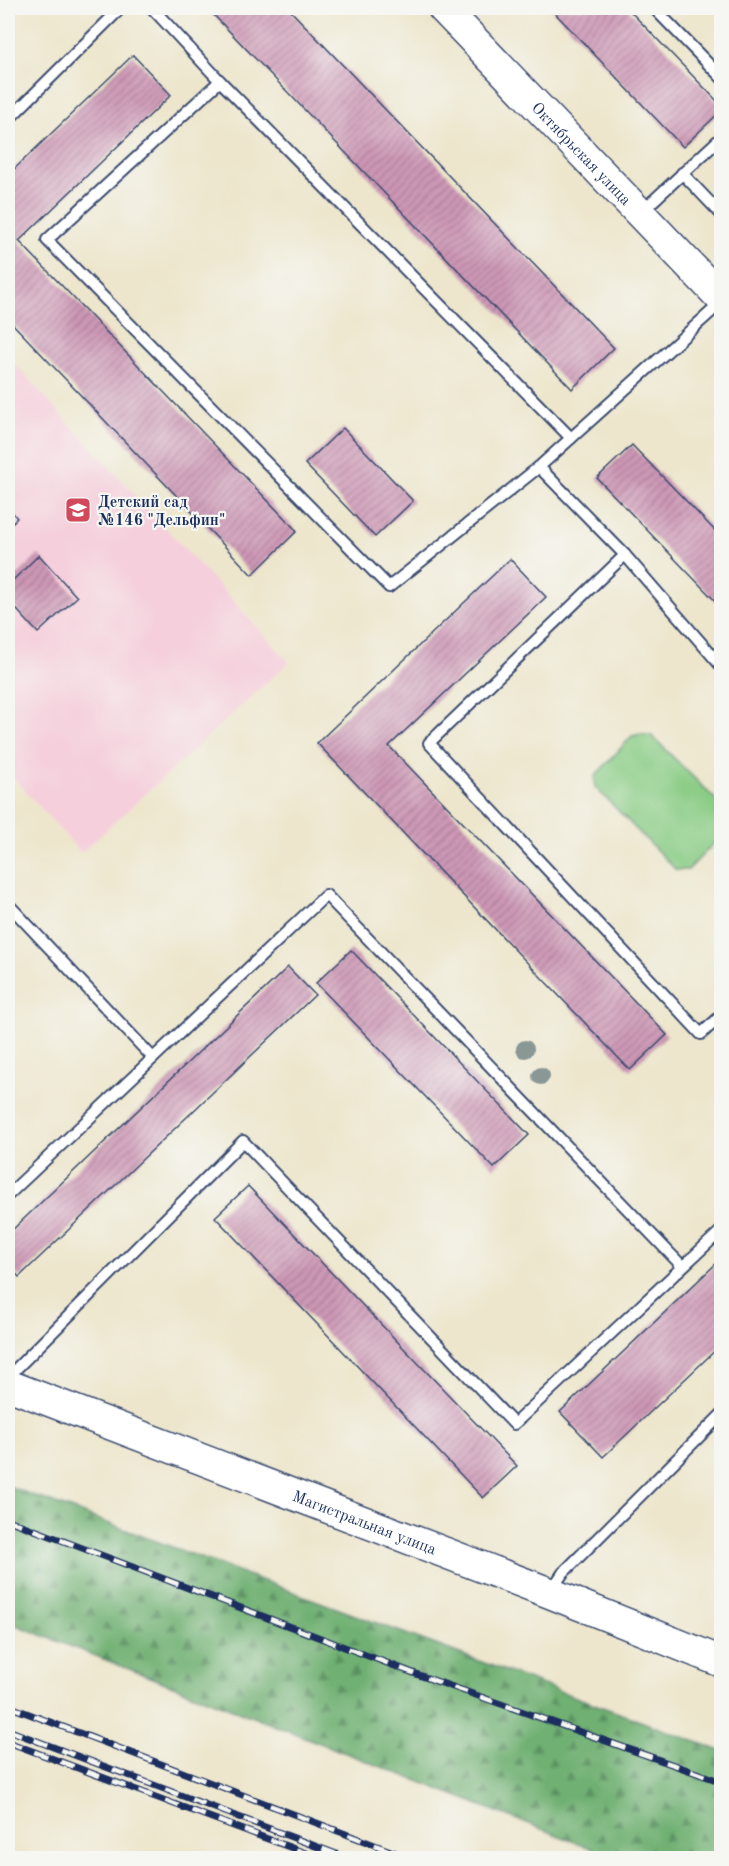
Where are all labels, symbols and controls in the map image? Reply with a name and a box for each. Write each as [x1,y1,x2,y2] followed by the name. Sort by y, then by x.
[528,100,633,209] street label: Октябрьская улица
[63,495,93,525] school or university icon: Детский сад №146 "Дельфин"
[98,495,225,529] place label: Детский сад №146 "Дельфин"
[290,1489,438,1559] street label: Магистральная улица

